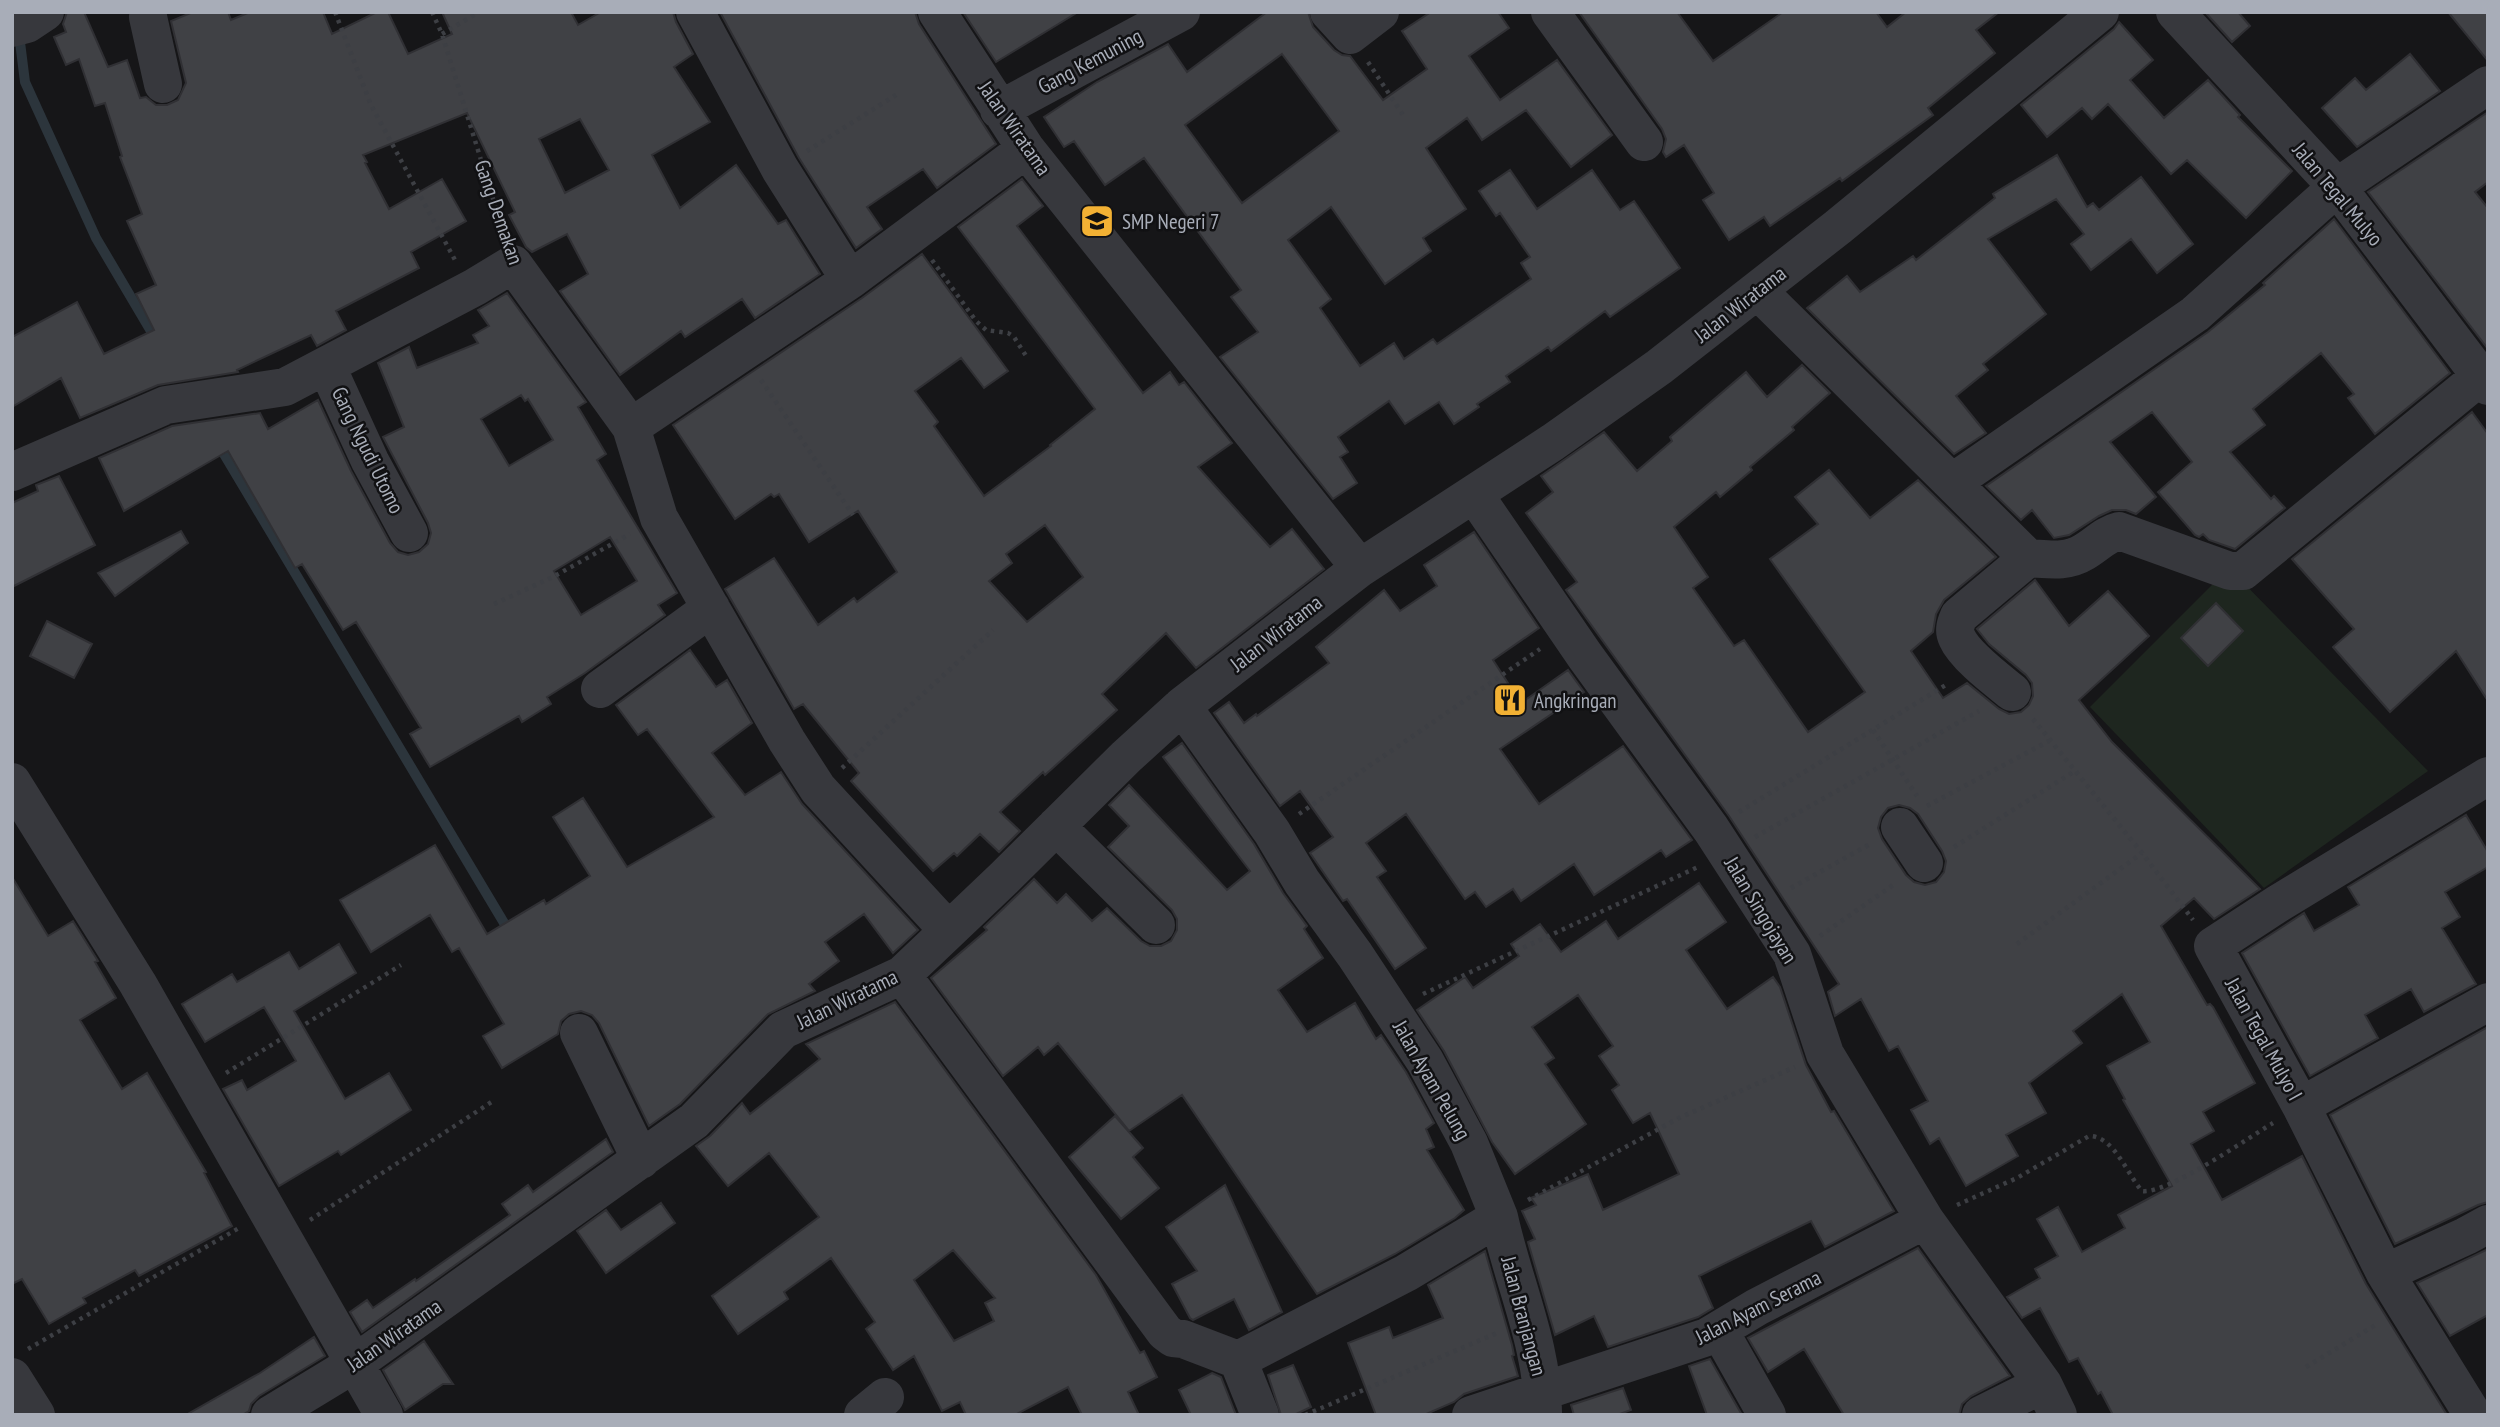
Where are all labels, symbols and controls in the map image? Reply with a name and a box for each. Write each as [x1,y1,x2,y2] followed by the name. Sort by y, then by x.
[1033,22,1147,100] street label: Gang Kemuning
[972,75,1057,180] street label: Jalan Wiratama
[2286,136,2389,251] street label: Jalan Tegal Mulyo
[468,156,530,268] street label: Gang Demakan
[1078,202,1116,240] school or university icon: SMP Negeri 7
[1122,208,1219,235] place label: SMP Negeri 7
[1688,260,1791,349] street label: Jalan Wiratama
[326,382,410,518] street label: Gang Ngudi Utomo
[1224,589,1327,678] street label: Jalan Wiratama
[1491,681,1529,719] restaurant icon: Angkringan
[1534,687,1617,714] place label: Angkringan
[1718,851,1803,968] street label: Jalan Singojayan
[791,963,902,1036] street label: Jalan Wiratama
[2219,972,2309,1105] street label: Jalan Tegal Mulyo I
[1386,1015,1477,1145] street label: Jalan Ayam Pelung
[1495,1252,1553,1379] street label: Jalan Branjangan
[1690,1264,1825,1351] street label: Jalan Ayam Serama
[341,1293,446,1378] street label: Jalan Wiratama

